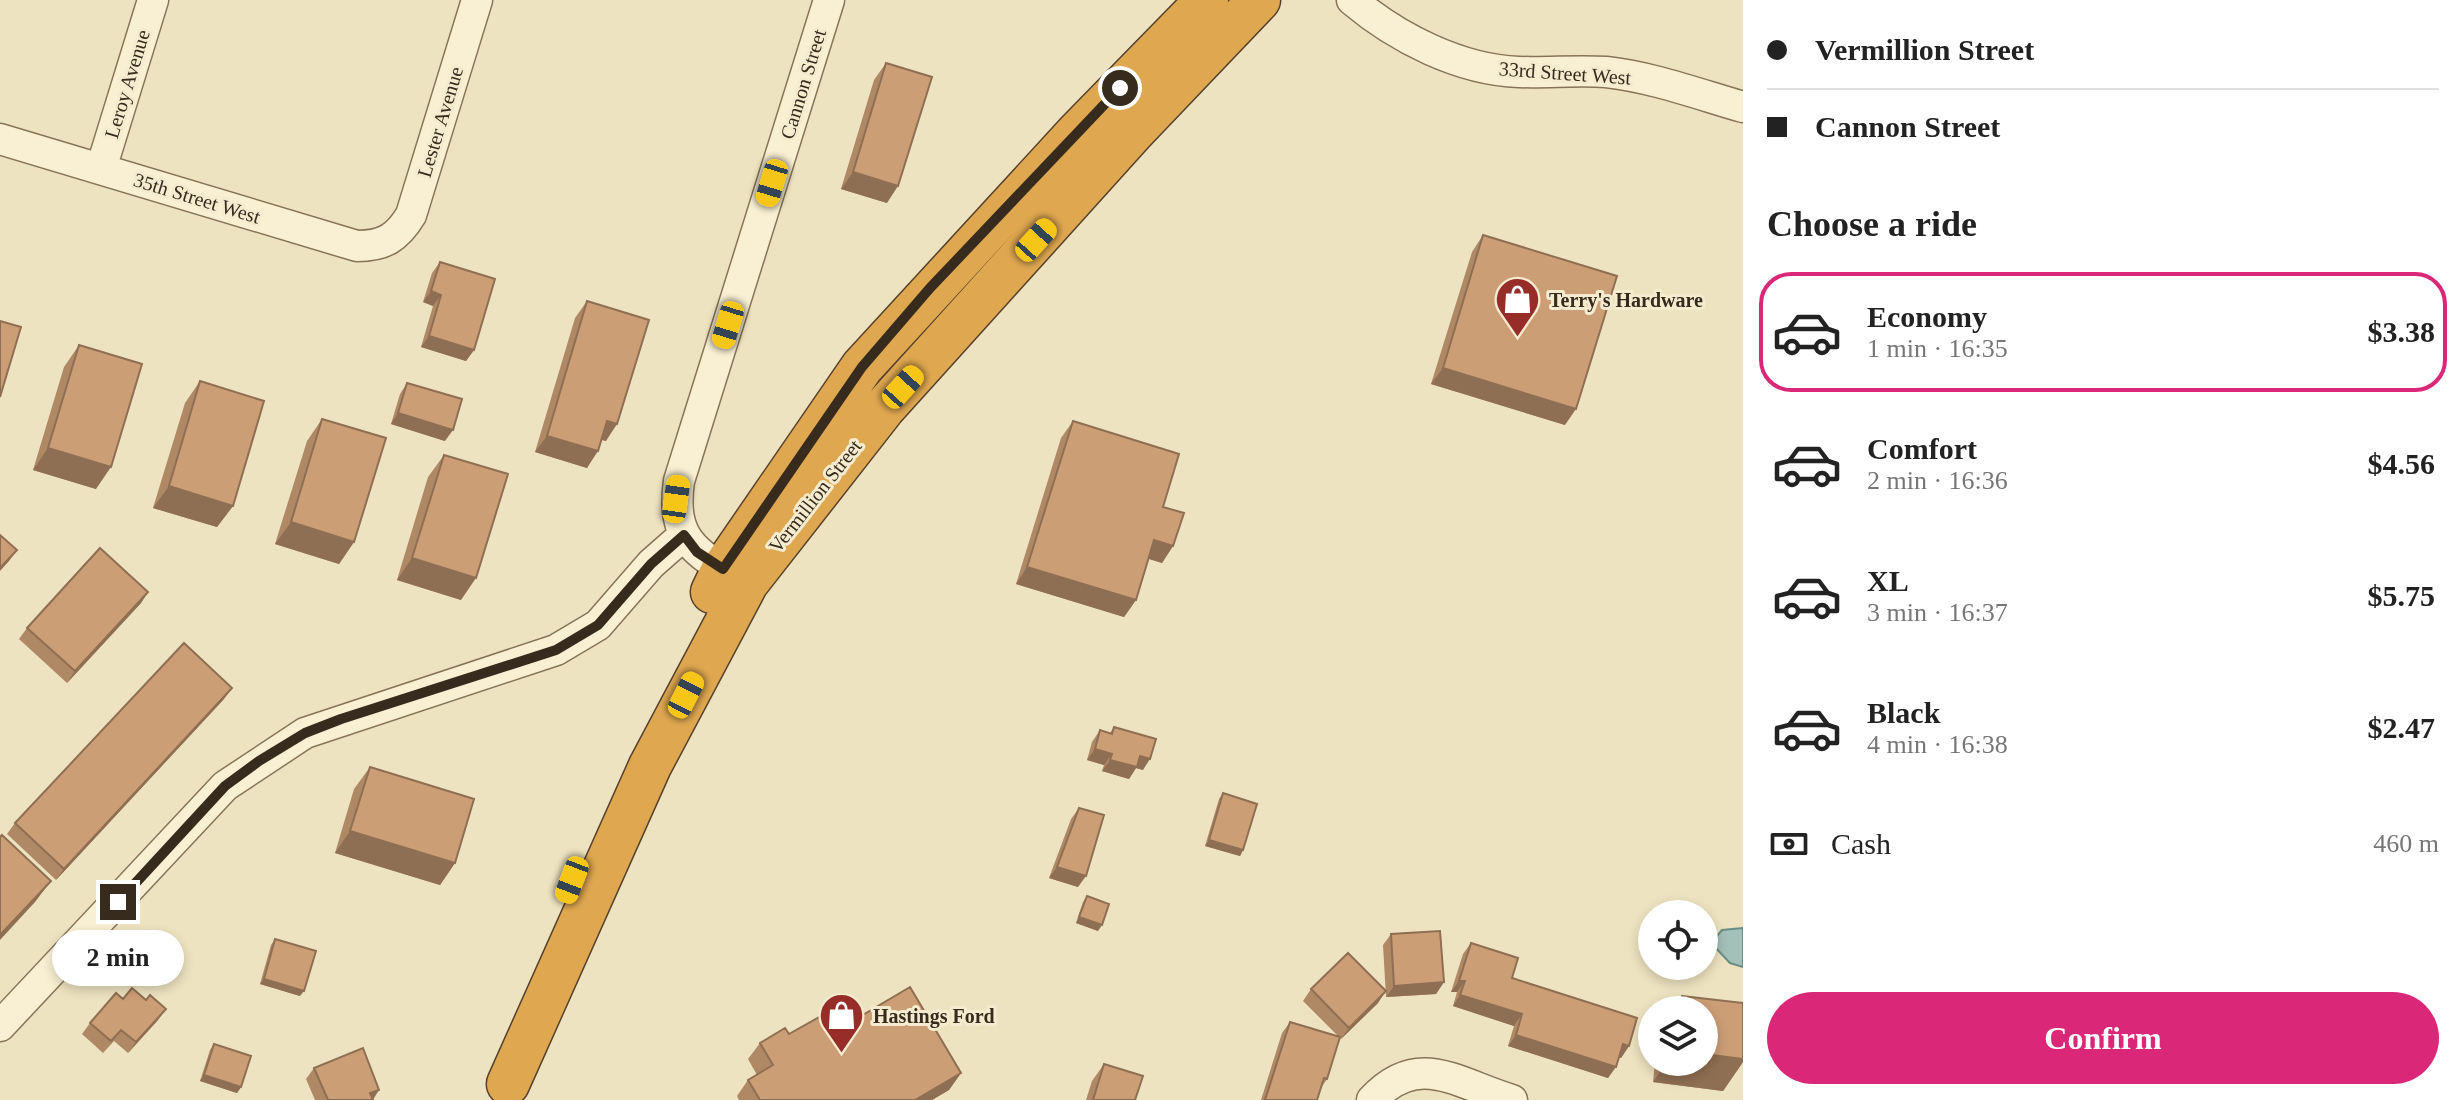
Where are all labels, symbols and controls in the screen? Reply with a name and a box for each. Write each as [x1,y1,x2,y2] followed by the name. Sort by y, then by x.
[776,26,830,142] street label: Cannon Street
[100,27,155,141] street label: Leroy Avenue
[1815,33,2034,66] text: Vermillion Street
[1498,57,1632,89] street label: 33rd Street West
[413,64,467,180] street label: Lester Avenue
[1102,70,1138,106] route start
[1815,110,2000,143] text: Cannon Street
[754,157,790,209] car
[131,168,263,228] street label: 35th Street West
[1767,204,1977,244] text: Choose a ride
[1011,214,1061,266] car
[1494,276,1542,339] shop icon: Terry's Hardware
[1549,289,1703,312] place label: Terry's Hardware
[1771,296,1843,368] icon: car
[710,299,746,351] car
[1867,300,1987,333] text: Economy
[2368,315,2435,348] text: $3.38
[1867,334,2008,363] text: 1 min · 16:35
[878,361,928,413] car
[1771,428,1843,500] icon: car
[1867,432,1977,465] text: Comfort
[764,435,866,557] street label: Vermillion Street
[2368,447,2435,480] text: $4.56
[1867,466,2008,495] text: 2 min · 16:36
[661,474,691,524] car
[1771,560,1843,632] icon: car
[1867,564,1909,597] text: XL
[2368,579,2435,612] text: $5.75
[1867,598,2008,627] text: 3 min · 16:37
[664,668,708,722] car
[1771,692,1843,764] icon: car
[1867,696,1940,729] text: Black
[2368,711,2435,744] text: $2.47
[1867,730,2008,759] text: 4 min · 16:38
[1767,822,1811,866] icon: cash
[1831,827,1891,860] text: Cash
[2373,829,2439,858] text: 460 m
[552,853,592,907] car
[100,884,136,920] route end
[1638,900,1718,1076] map controls
[1638,900,1718,980] button: locate
[52,930,184,986] callout: 2 min
[87,943,149,972] text: 2 min
[818,992,866,1055] shop icon: Hastings Ford
[1767,992,2439,1084] button: Confirm
[1638,996,1718,1076] button: layers
[873,1005,995,1028] place label: Hastings Ford

